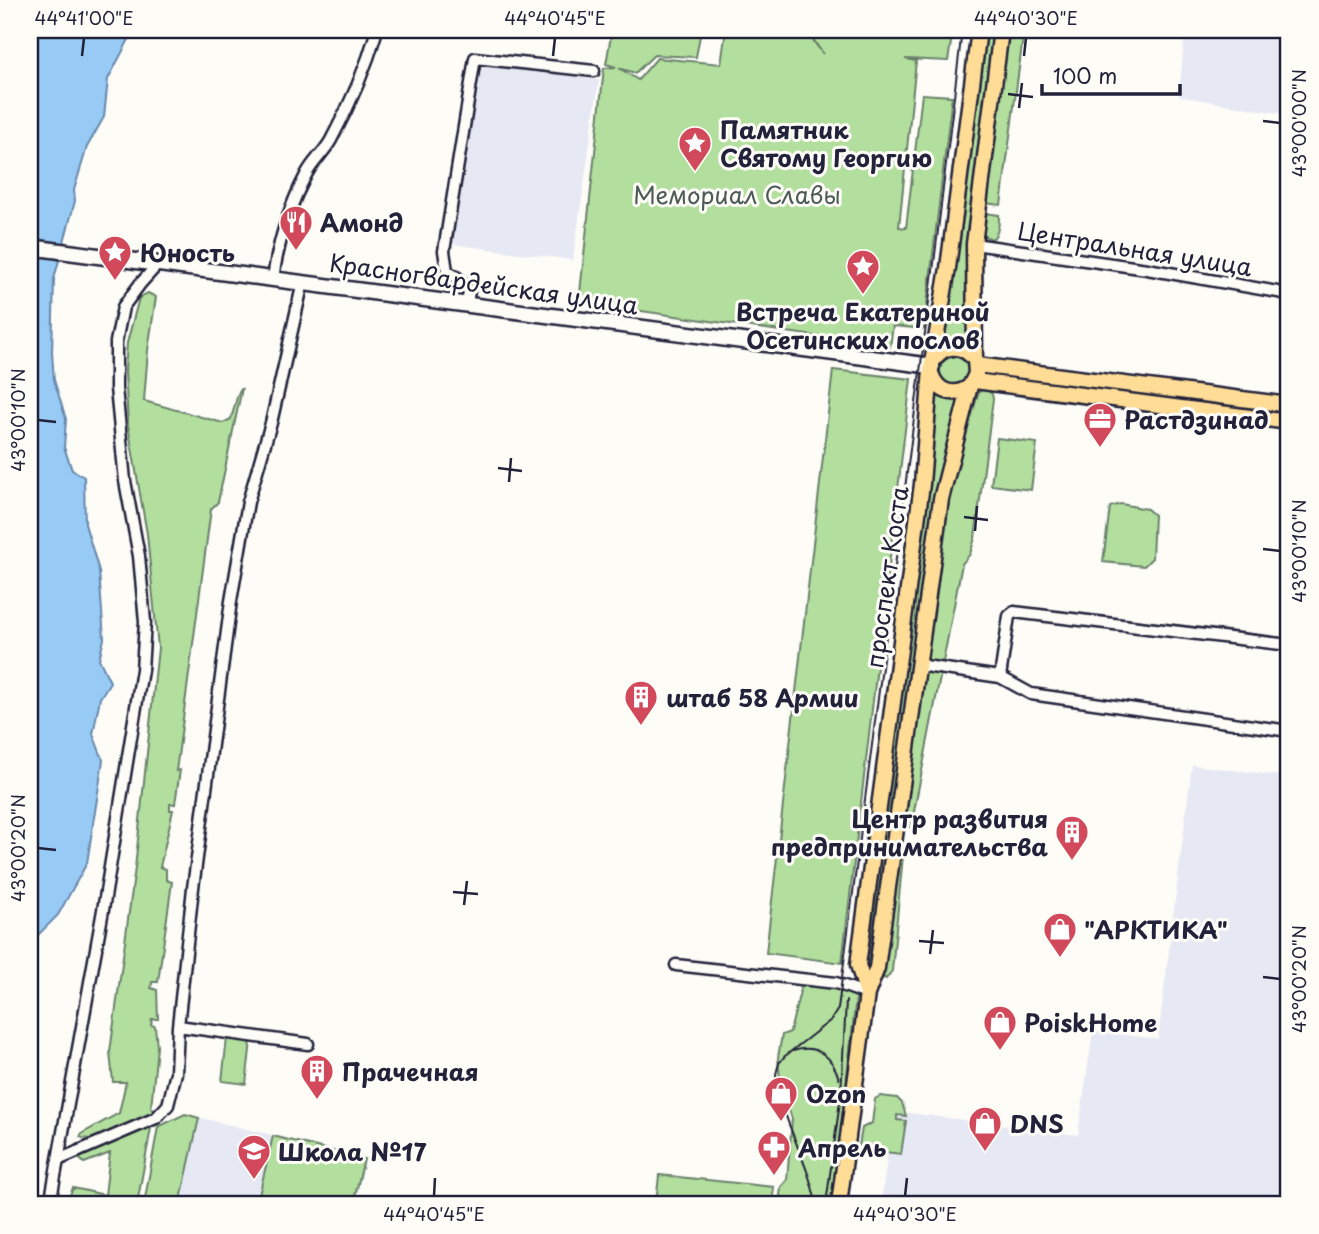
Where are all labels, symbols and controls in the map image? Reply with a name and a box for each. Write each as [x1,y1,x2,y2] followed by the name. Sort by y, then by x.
[35,4,134,31] text: 44°41'00"E
[504,4,606,31] text: 44°40'45"E
[974,4,1078,31] text: 44°40'30"E
[1042,52,1181,96] scale bar
[1053,59,1117,91] text: 100 m
[1285,69,1312,177] text: 43°00'00"N
[720,111,932,175] place label: Памятник Святому Георгию
[676,124,714,173] place icon: Памятник Святому Георгию
[633,176,841,212] park label: Мемориал Славы
[277,203,315,252] restaurant icon: Амонд
[320,204,403,240] place label: Амонд
[1015,212,1255,284] street label: Центральная улица
[96,233,134,282] place icon: Юность
[140,234,235,270] place label: Юность
[327,244,641,322] street label: Красногвардейская улица
[844,247,882,296] place icon: Встреча Екатериной Осетинских послов
[736,293,990,357] place label: Встреча Екатериной Осетинских послов
[4,368,31,472] text: 43°00'10"N
[1081,400,1119,449] office icon: Растдзинад
[1124,401,1269,437] place label: Растдзинад
[855,483,917,670] street label: проспект Коста
[1285,499,1312,603] text: 43°00'10"N
[622,678,660,727] building icon: штаб 58 Армии
[666,679,859,715] place label: штаб 58 Армии
[4,794,31,902] text: 43°00'20"N
[771,800,1048,864] place label: Центр развития предпринимательства
[1053,813,1091,862] building icon: Центр развития предпринимательства
[1041,910,1079,959] shop icon: "АРКТИКА"
[1084,911,1228,947] place label: "АРКТИКА"
[1285,925,1312,1033] text: 43°00'20"N
[981,1003,1019,1052] shop icon: PoiskHome
[1024,1004,1157,1040] place label: PoiskHome
[298,1052,336,1101] building icon: Прачечная
[342,1053,479,1089] place label: Прачечная
[762,1074,800,1123] shop icon: Ozon
[806,1075,866,1111] place label: Ozon
[966,1104,1004,1153] shop icon: DNS
[1010,1105,1064,1141] place label: DNS
[755,1128,793,1177] pharmacy icon: Апрель
[797,1129,886,1165] place label: Апрель
[235,1132,273,1181] school or university icon: Школа №17
[278,1133,427,1169] place label: Школа №17
[383,1200,485,1227] text: 44°40'45"E
[853,1200,957,1227] text: 44°40'30"E

